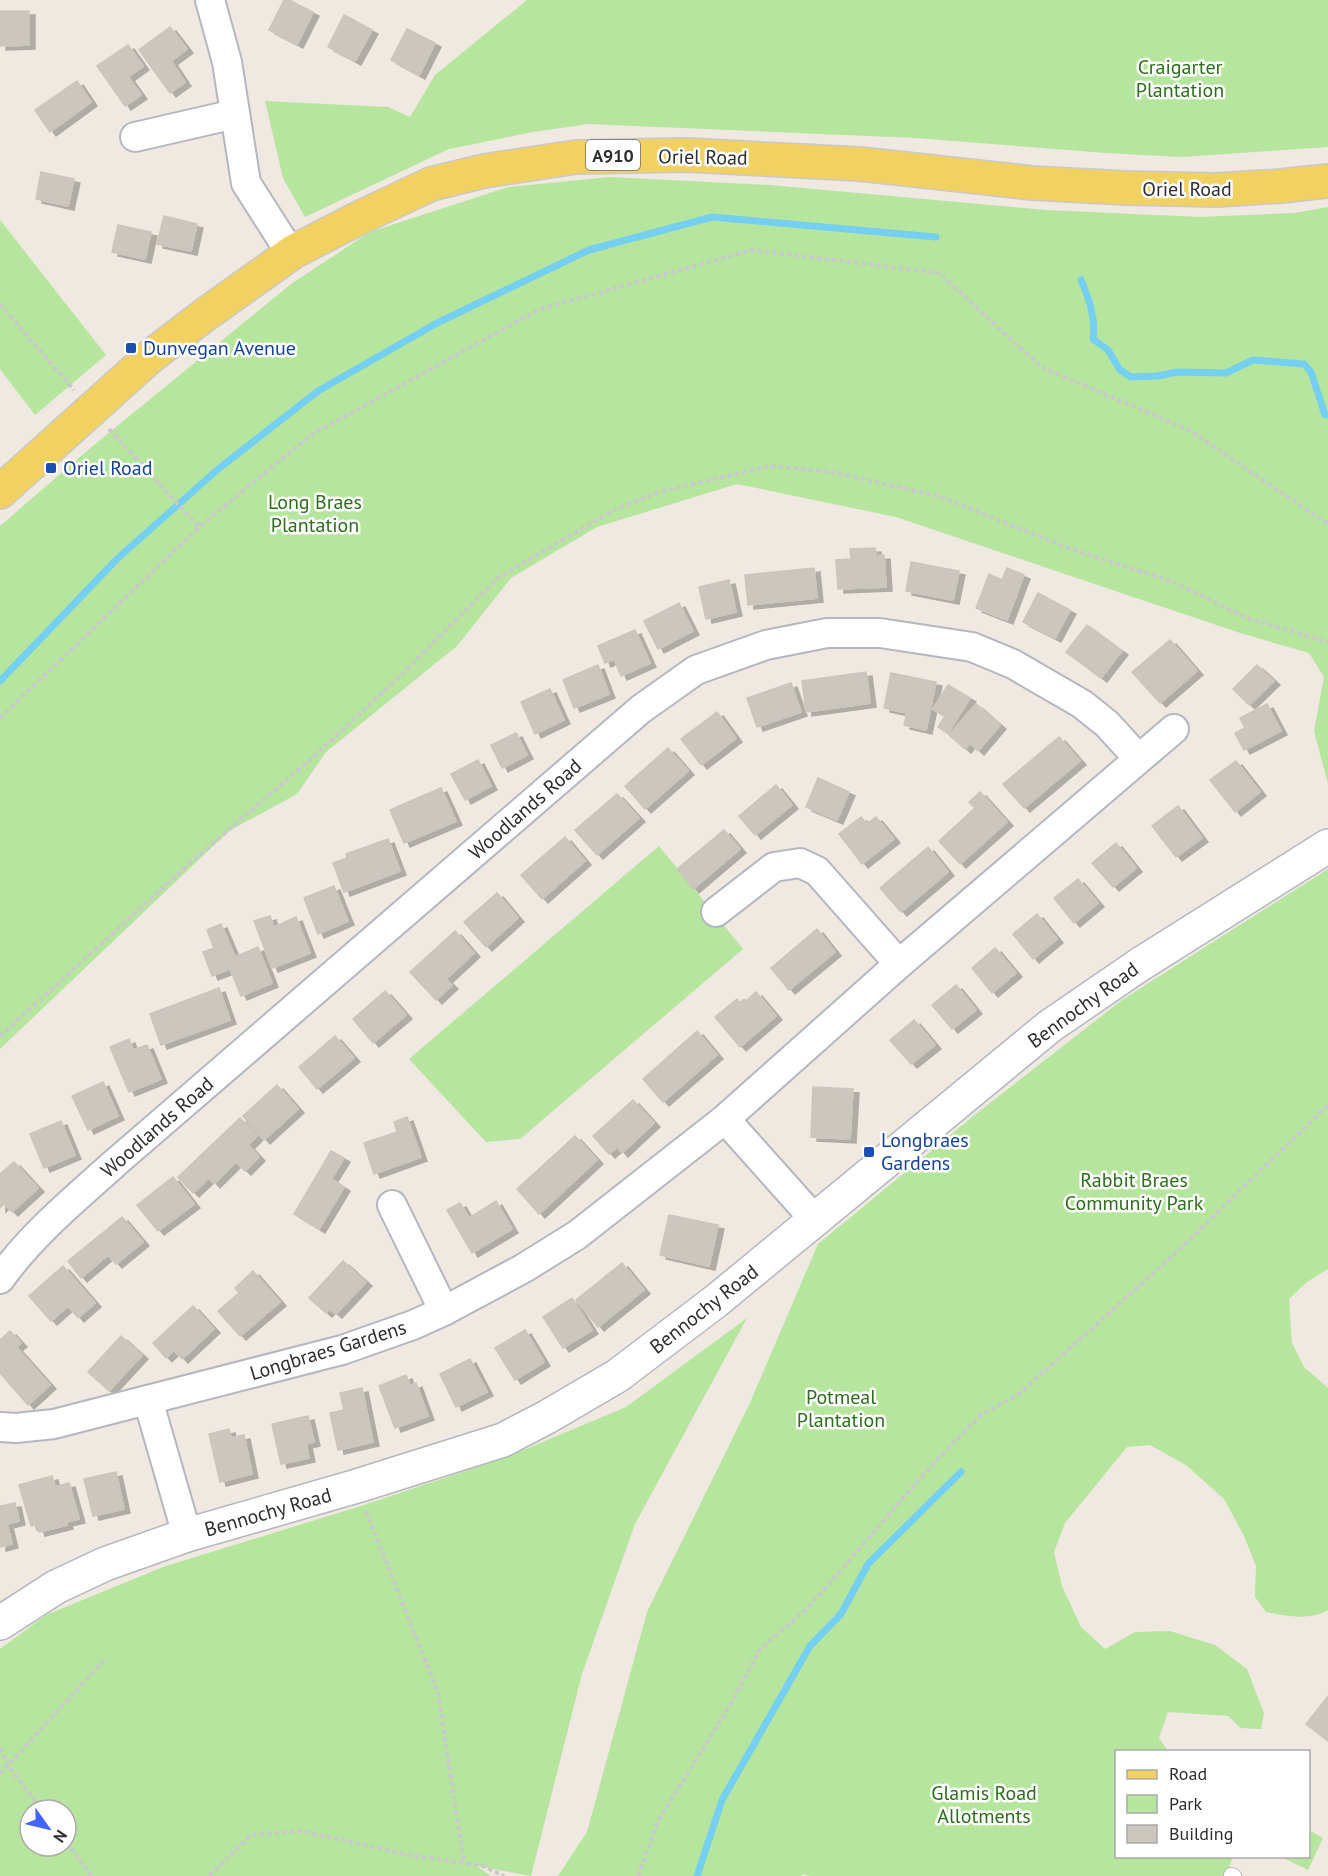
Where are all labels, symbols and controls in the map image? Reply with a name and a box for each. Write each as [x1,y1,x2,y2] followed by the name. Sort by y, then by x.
[1136,54,1224,103] park label: Craigarter Plantation
[586,140,640,170] road number: A910
[658,143,748,171] street label: Oriel Road
[1142,176,1232,202] street label: Oriel Road
[143,335,296,361] place label: Dunvegan Avenue
[124,341,138,355] marker: Dunvegan Avenue
[63,455,153,481] place label: Oriel Road
[44,461,58,475] marker: Oriel Road
[268,489,362,538] park label: Long Braes Plantation
[463,753,587,865] street label: Woodlands Road
[1022,956,1144,1054] street label: Bennochy Road
[95,1071,219,1183] street label: Woodlands Road
[881,1127,969,1176] place label: Longbraes Gardens
[862,1145,876,1159] marker: Longbraes Gardens
[1065,1167,1204,1216] park label: Rabbit Braes Community Park
[645,1259,763,1359] street label: Bennochy Road
[247,1314,409,1386] street label: Longbraes Gardens
[797,1384,885,1433] park label: Potmeal Plantation
[202,1481,334,1543] street label: Bennochy Road
[1115,1750,1310,1858] legend
[1169,1762,1207,1785] text: Road
[931,1780,1037,1829] park label: Glamis Road Allotments
[1169,1792,1202,1815] text: Park
[18,1798,78,1858] north arrow
[1169,1822,1233,1845] text: Building
[49,1826,72,1846] text: N

